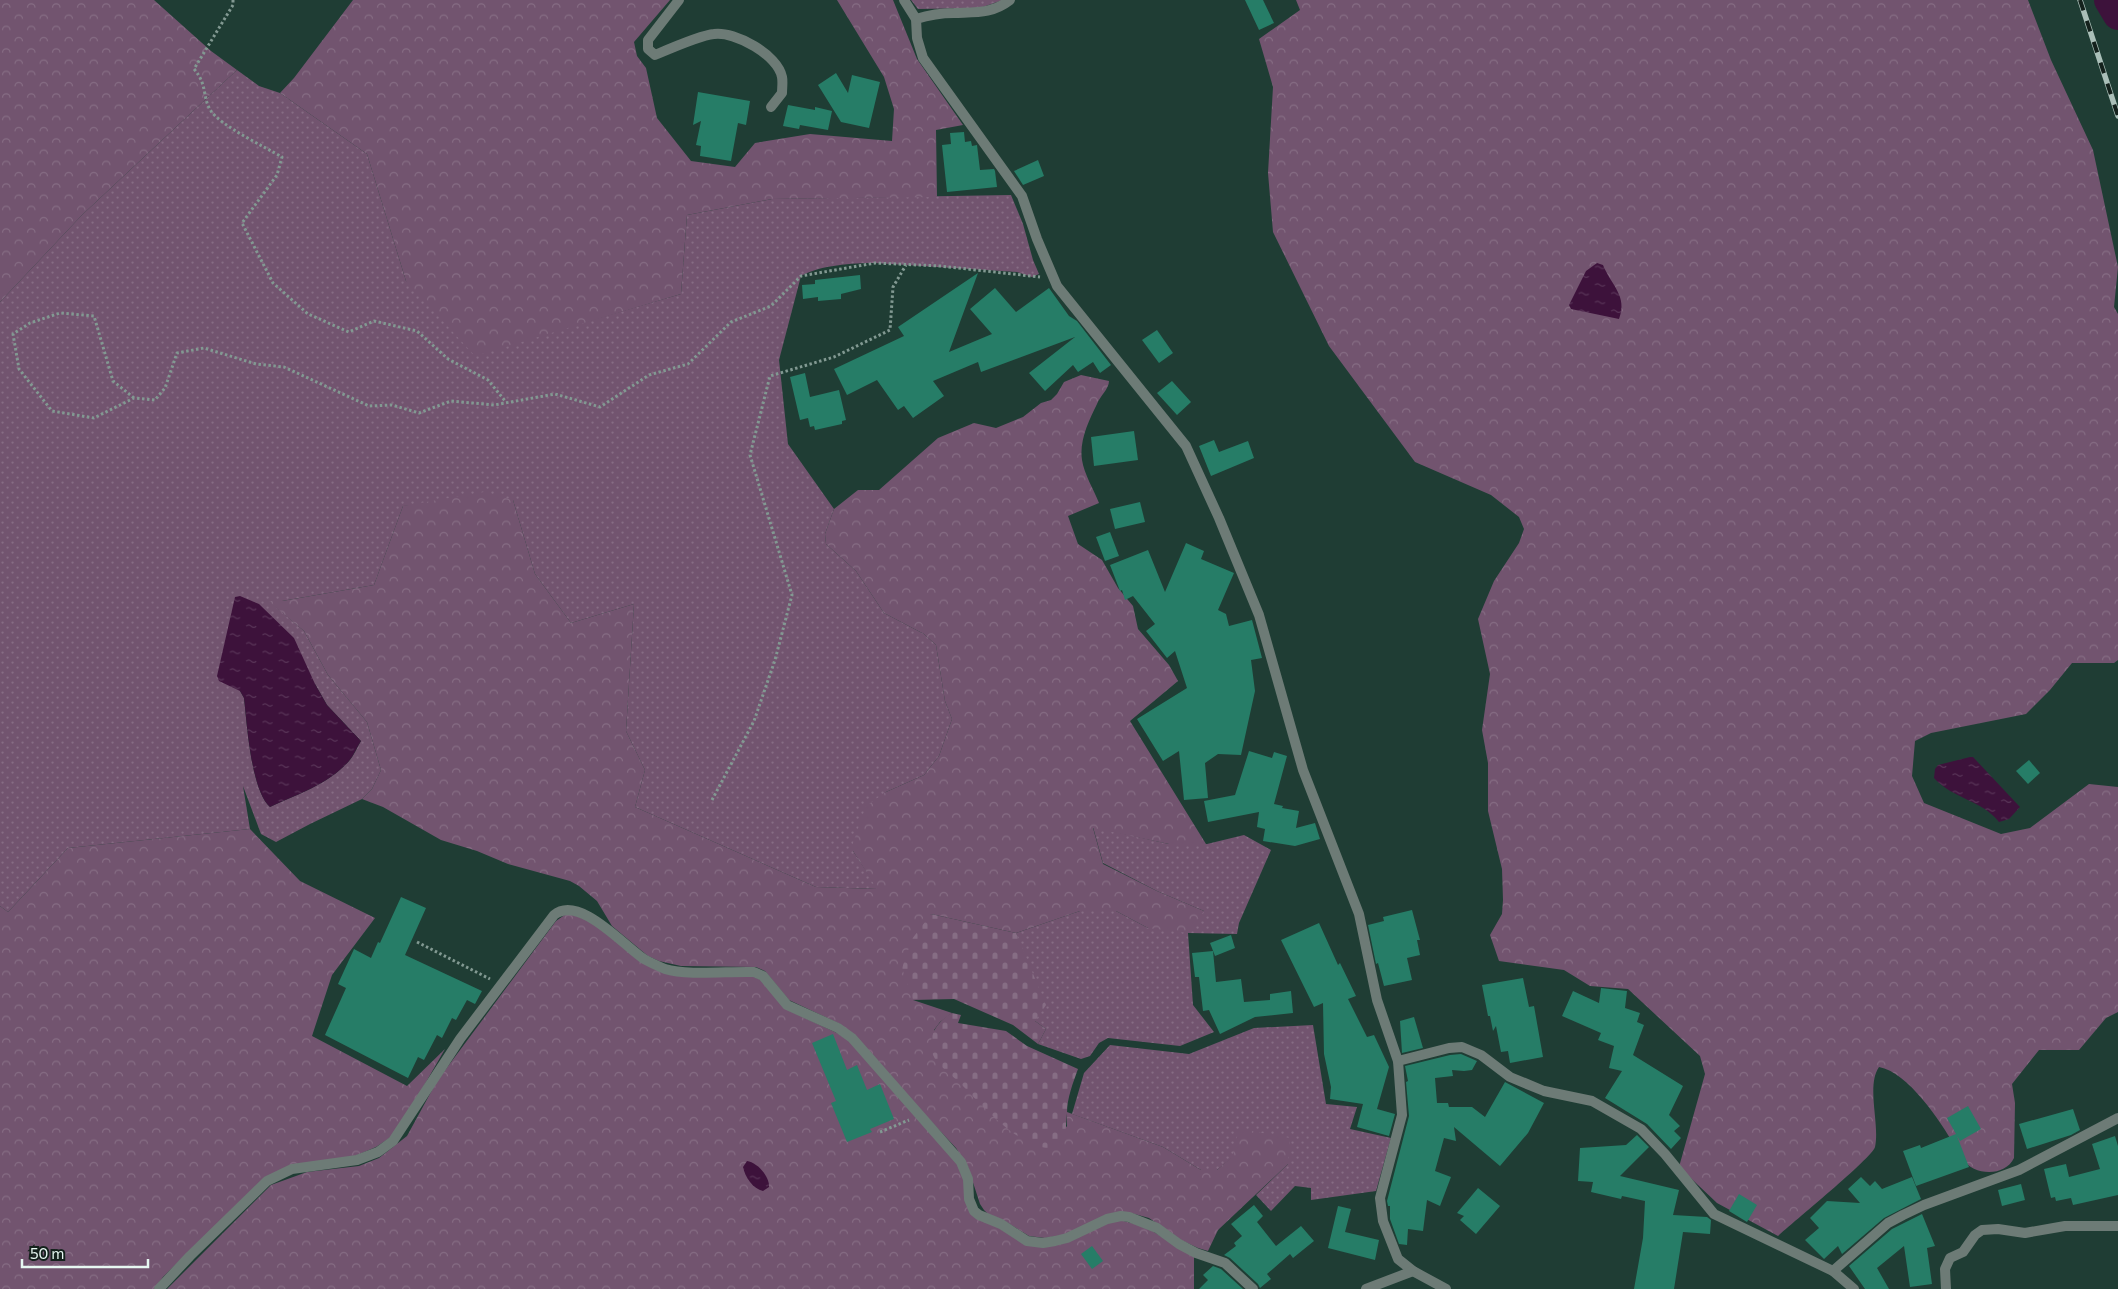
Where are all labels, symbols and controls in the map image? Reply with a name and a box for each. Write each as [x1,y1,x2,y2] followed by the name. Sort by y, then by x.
[22,1236,149,1268] scale bar
[30,1244,64,1262] text: 50 m

